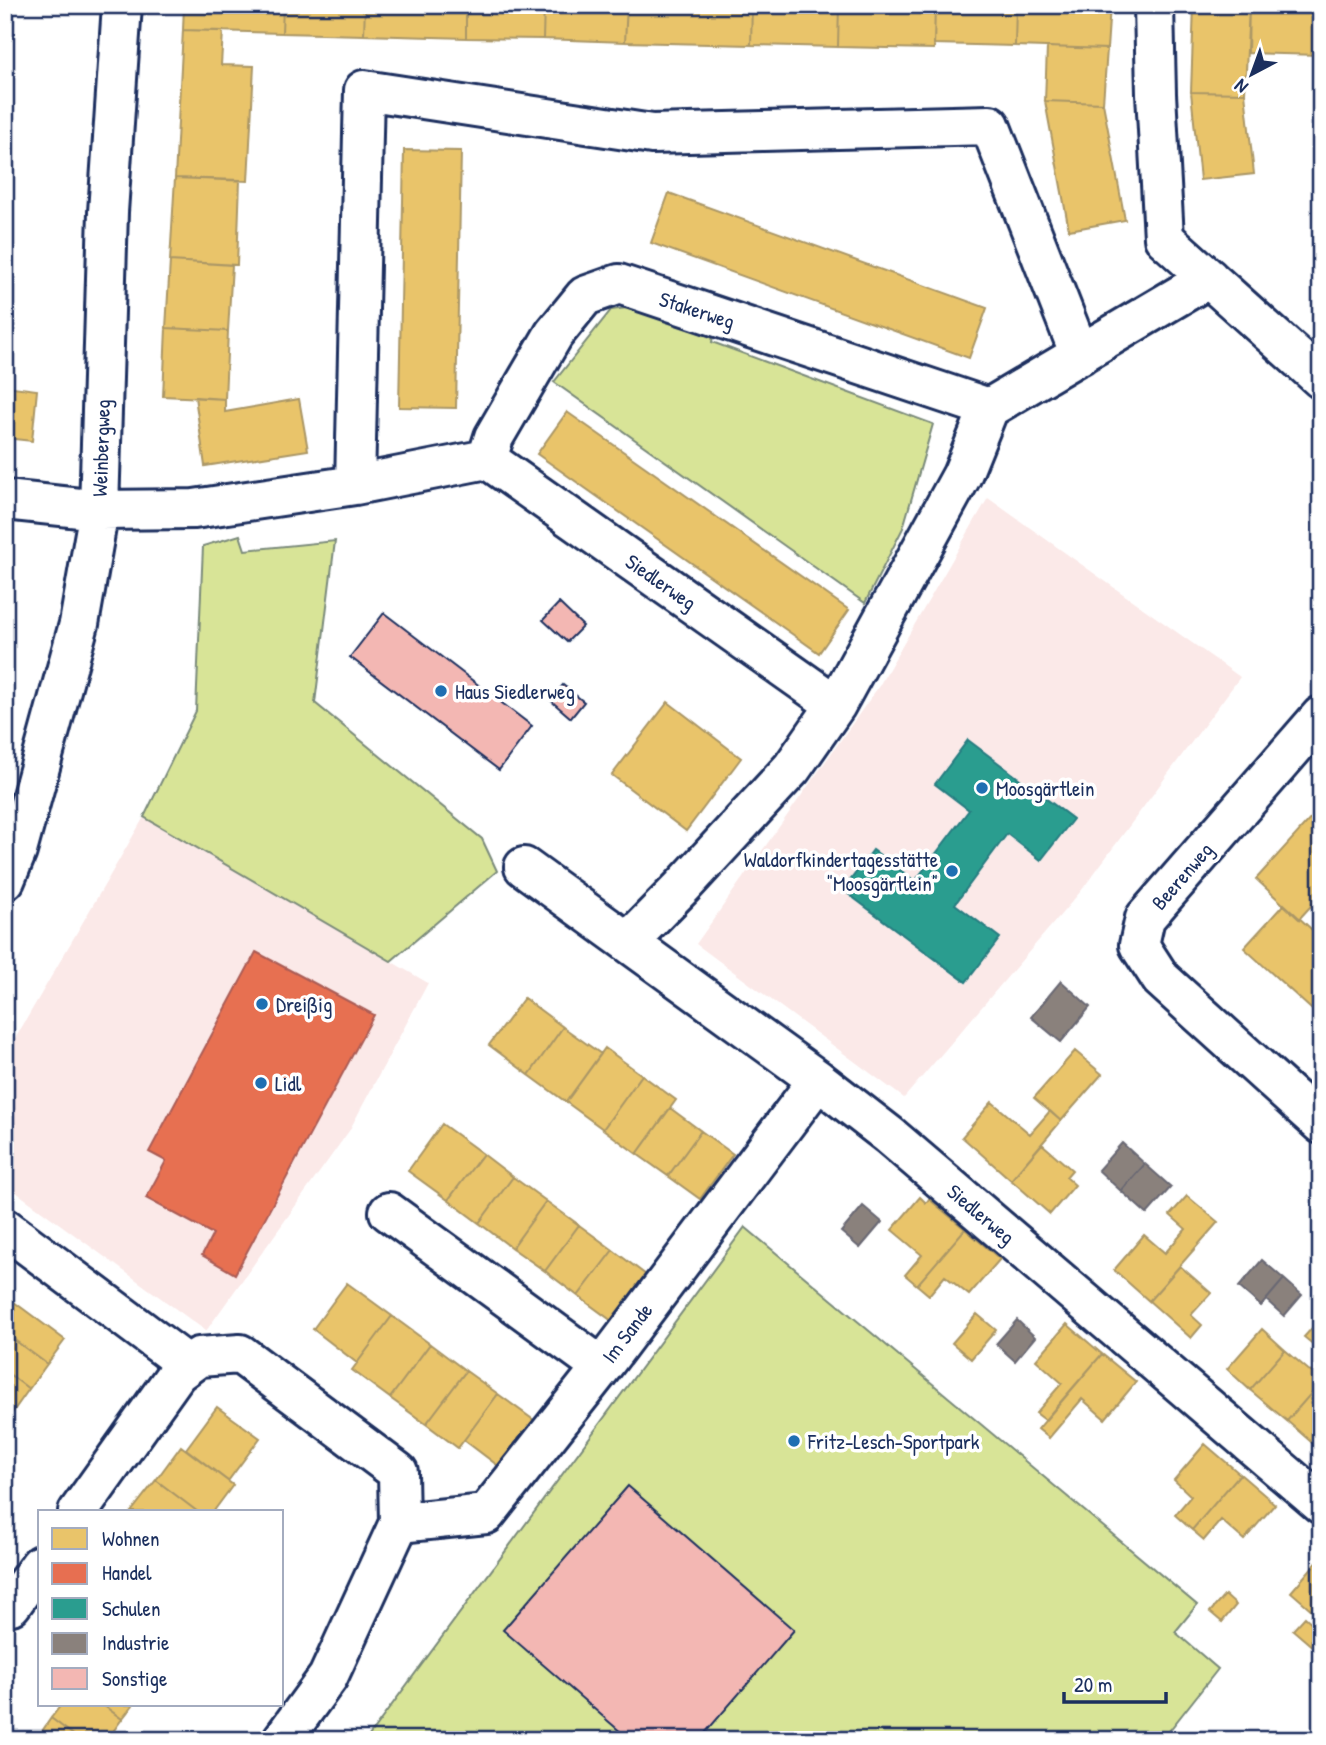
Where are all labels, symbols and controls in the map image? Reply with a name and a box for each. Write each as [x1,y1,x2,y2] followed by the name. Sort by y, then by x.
[1218,38,1288,108] north arrow
[1229,74,1253,100] text: N
[656,284,738,336] street label: Stakerweg
[85,399,117,497] street label: Weinbergweg
[620,547,702,617] street label: Siedlerweg
[455,677,575,706] place label: Haus Siedlerweg
[433,683,449,699] marker: Haus Siedlerweg
[996,774,1095,803] place label: Moosgärtlein
[974,780,990,796] marker: Moosgärtlein
[1145,836,1219,916] street label: Beerenweg
[744,845,938,898] place label: Waldorfkindertagesstätte "Moosgärtlein"
[944,863,960,879] marker: Waldorfkindertagesstätte "Moosgärtlein"
[276,990,332,1019] place label: Dreißig
[254,996,270,1012] marker: Dreißig
[275,1069,302,1098] place label: Lidl
[253,1075,269,1091] marker: Lidl
[941,1177,1021,1251] street label: Siedlerweg
[595,1297,659,1369] street label: Im Sande
[807,1427,980,1456] place label: Fritz-Lesch-Sportpark
[786,1433,802,1449] marker: Fritz-Lesch-Sportpark
[38,1510,284,1706] legend
[102,1524,160,1553] text: Wohnen
[102,1558,152,1587] text: Handel
[102,1594,160,1623] text: Schulen
[102,1628,169,1657] text: Industrie
[1064,1661,1165,1705] scale bar
[102,1664,167,1693] text: Sonstige
[1074,1670,1112,1699] text: 20 m

